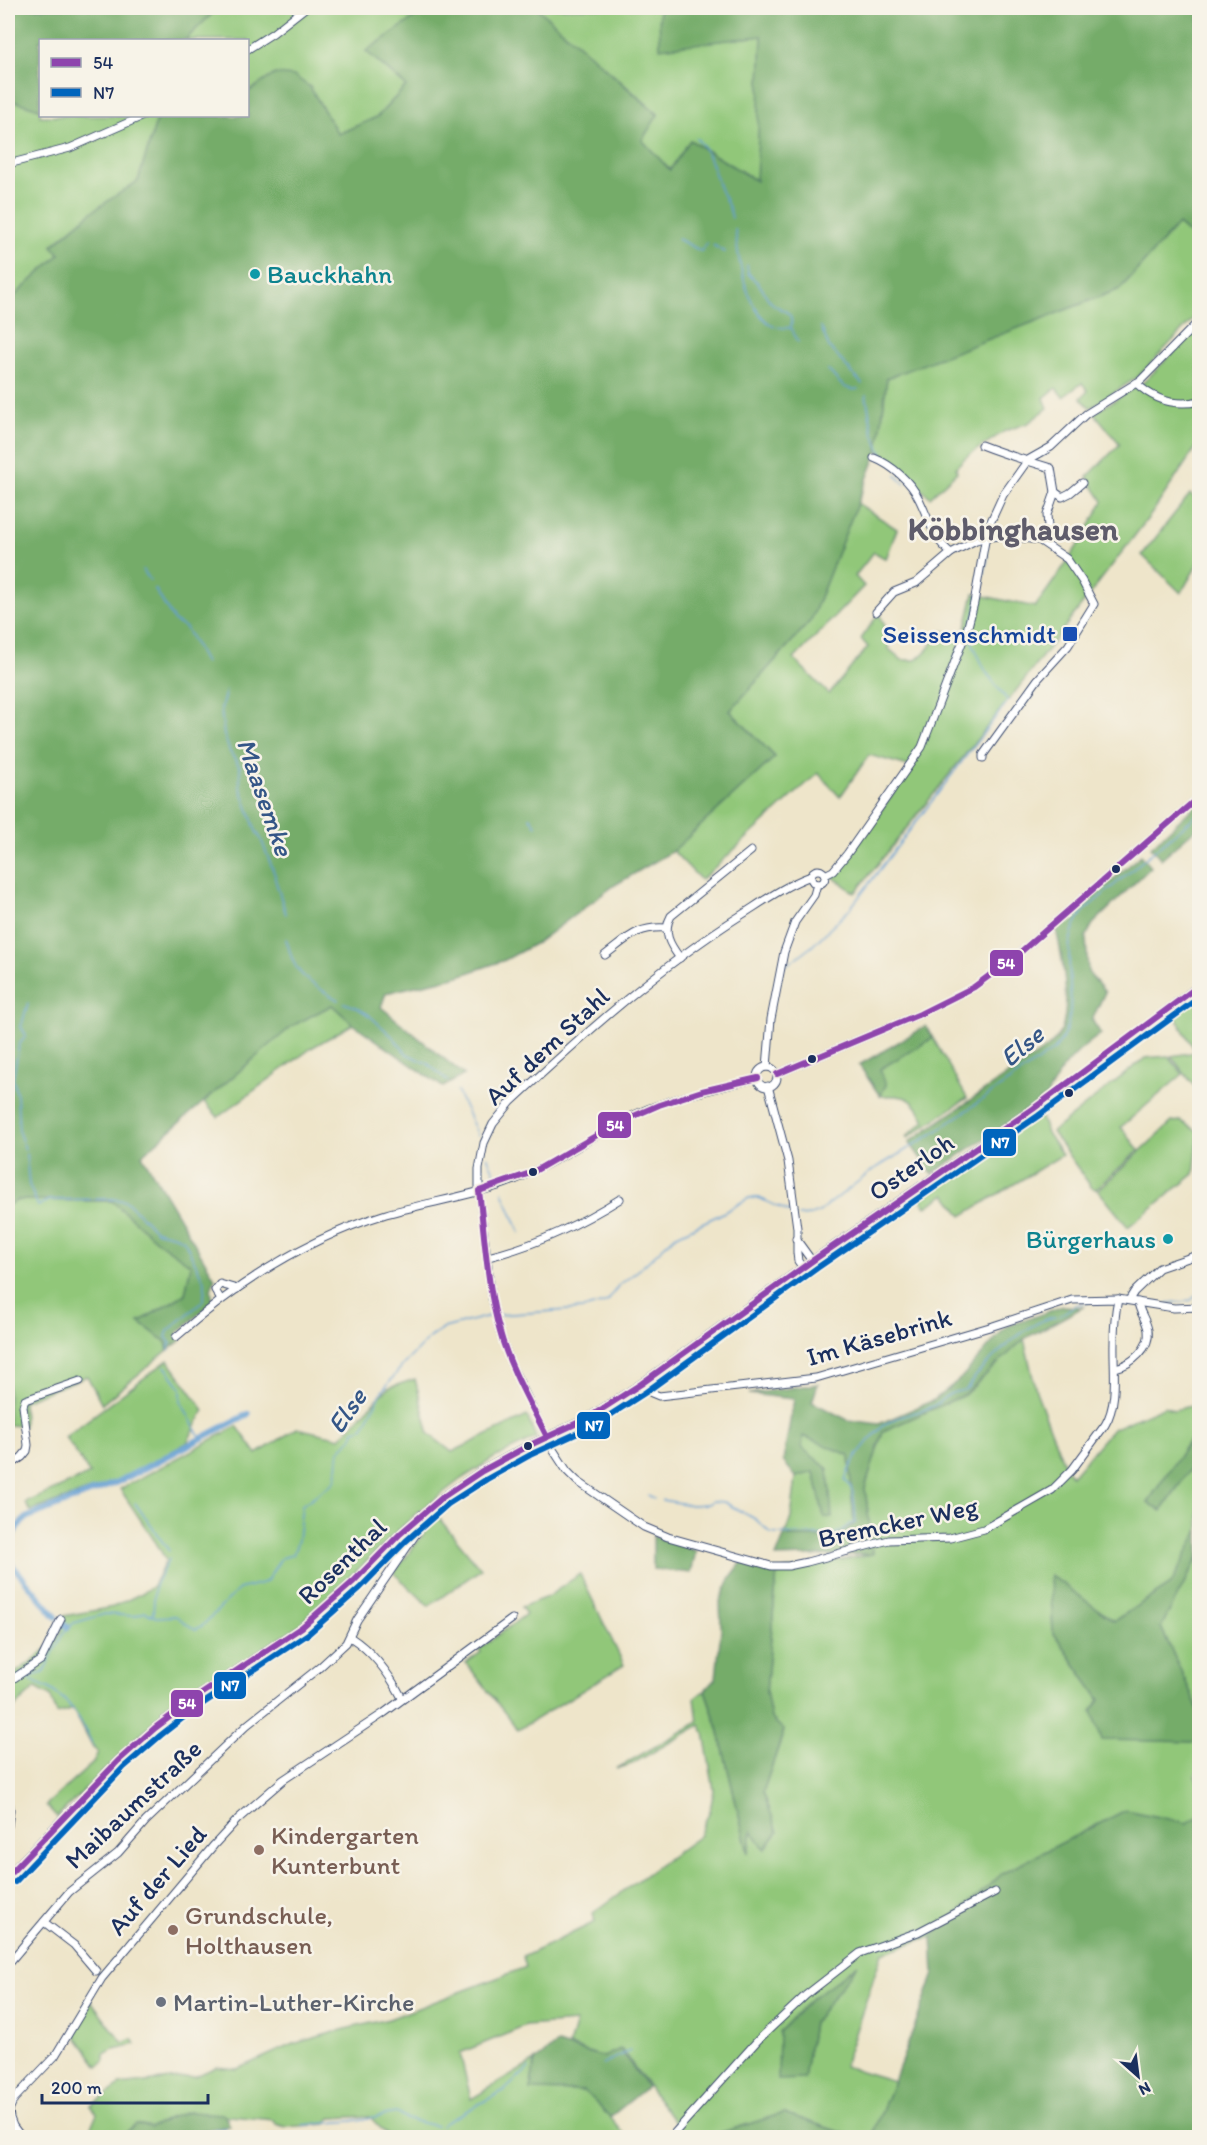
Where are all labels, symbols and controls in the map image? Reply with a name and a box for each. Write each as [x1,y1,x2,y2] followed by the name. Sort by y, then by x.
[39,39,249,117] legend
[93,52,113,74] text: 54
[93,82,114,104] text: N7
[267,258,392,290] place label: Bauckhahn
[248,267,262,281] marker: Bauckhahn
[908,510,1119,548] district label: Köbbinghausen
[882,618,1056,650] place label: Seissenschmidt
[1061,625,1079,643] marker: Seissenschmidt
[230,734,301,861] water label: Maasemke
[1110,863,1122,875] unlabelled marker
[989,949,1024,977] line badge: 54
[997,954,1015,973] text: 54
[478,980,616,1112] street label: Auf dem Stahl
[993,1017,1051,1074] water label: Else
[806,1053,818,1065] unlabelled marker
[1063,1087,1075,1099] unlabelled marker
[597,1111,632,1139] line badge: 54
[606,1116,624,1135] text: 54
[862,1126,960,1208] street label: Osterloh
[982,1128,1017,1157] line badge: N7
[991,1133,1009,1152] text: N7
[527,1166,539,1178] unlabelled marker
[1026,1223,1156,1255] place label: Bürgerhaus
[1161,1232,1175,1246] marker: Bürgerhaus
[803,1301,956,1373] street label: Im Käsebrink
[319,1381,374,1440] water label: Else
[576,1411,611,1440] line badge: N7
[585,1416,603,1435] text: N7
[522,1440,534,1452] unlabelled marker
[815,1489,981,1555] street label: Bremcker Weg
[291,1511,393,1611] street label: Rosenthal
[213,1671,247,1700] line badge: N7
[221,1676,239,1695] text: N7
[170,1689,204,1718] line badge: 54
[178,1694,196,1713] text: 54
[58,1732,208,1876] street label: Maibaumstraße
[101,1818,214,1942] street label: Auf der Lied
[271,1819,419,1881] place label: Kindergarten Kunterbunt
[252,1843,266,1857] marker: Kindergarten Kunterbunt
[185,1899,333,1961] place label: Grundschule, Holthausen
[166,1923,180,1937] marker: Grundschule, Holthausen
[173,1986,414,2018] place label: Martin-Luther-Kirche
[154,1995,168,2009] marker: Martin-Luther-Kirche
[1108,2046,1168,2106] north arrow
[42,2067,208,2105] scale bar
[51,2077,102,2099] text: 200 m
[1136,2078,1154,2100] text: N

